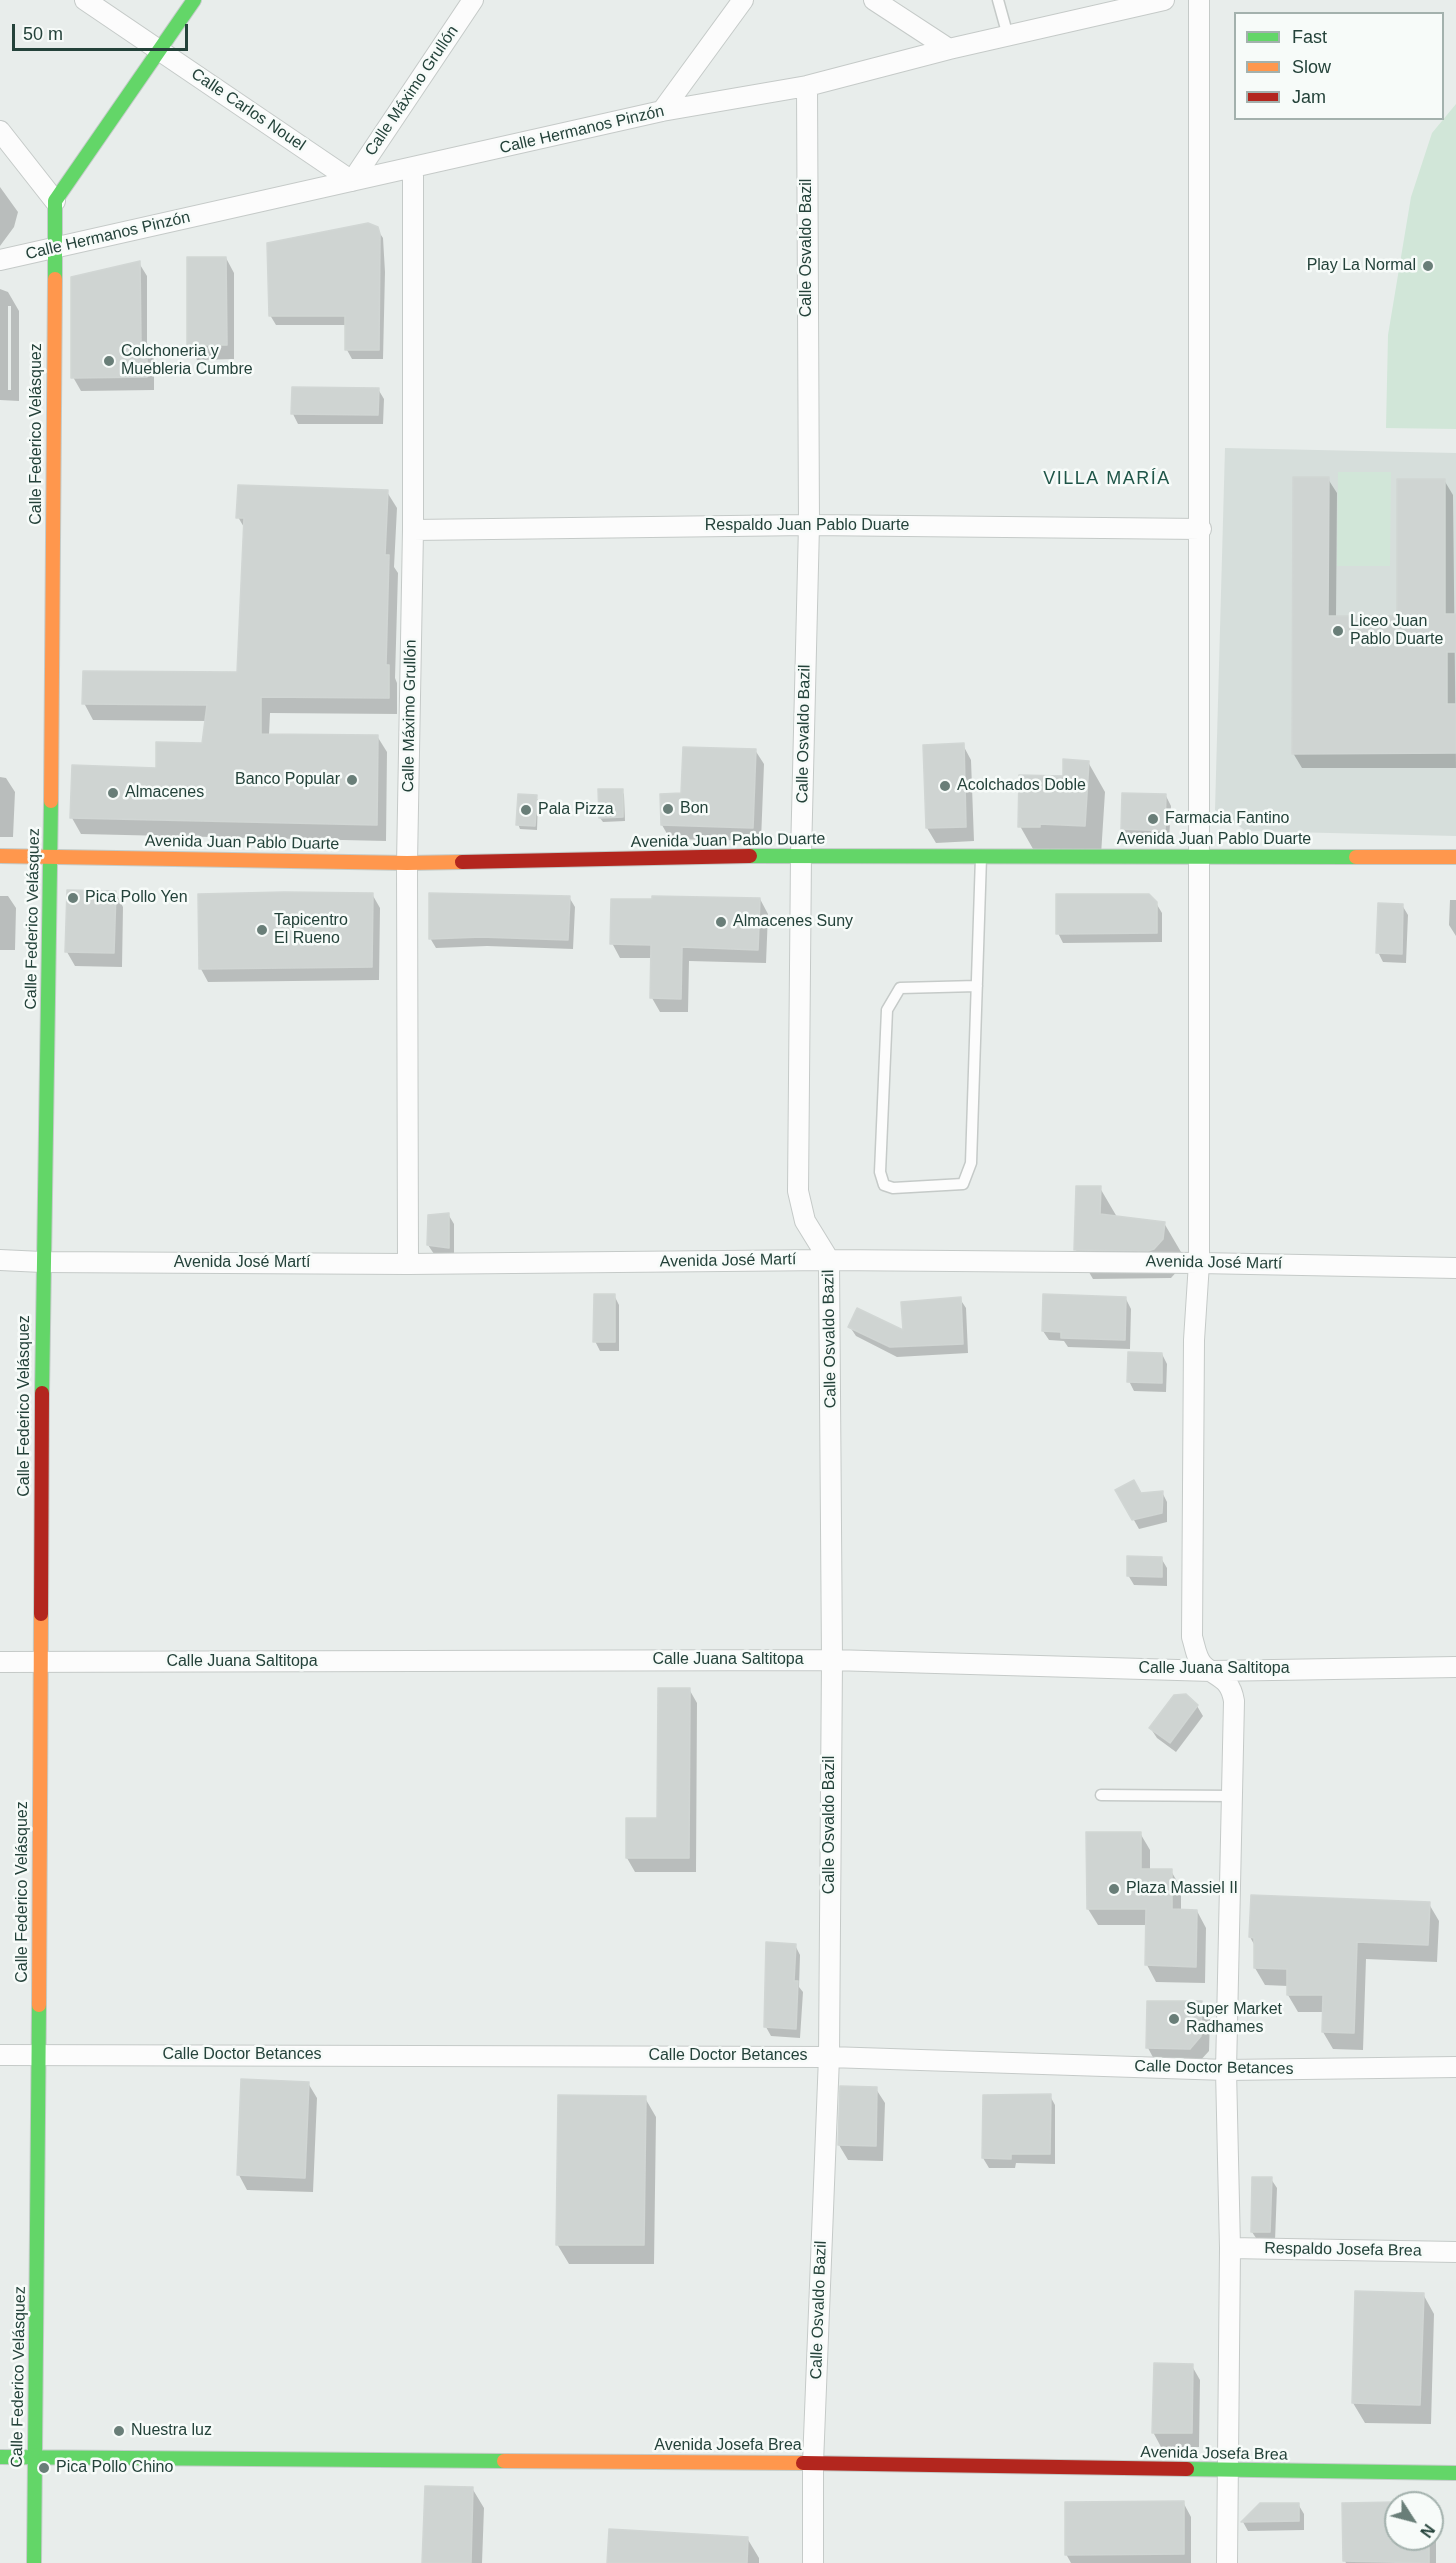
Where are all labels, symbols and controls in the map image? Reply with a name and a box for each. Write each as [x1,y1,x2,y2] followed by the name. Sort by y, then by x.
[15,12,190,50] scale bar
[1234,12,1444,120] legend
[361,22,463,160] street label: Calle Máximo Grullón
[23,24,63,44] text: 50 m
[1292,27,1327,47] text: Fast
[1292,57,1331,77] text: Slow
[187,65,309,155] street label: Calle Carlos Nouel
[1292,87,1326,107] text: Jam
[498,102,666,158] street label: Calle Hermanos Pinzón
[797,179,817,317] street label: Calle Osvaldo Bazil
[24,208,192,264] street label: Calle Hermanos Pinzón
[1307,256,1416,276] place label: Play La Normal
[1421,259,1435,273] marker: Play La Normal
[121,342,253,380] place label: Colchoneria y Muebleria Cumbre
[27,343,47,525] street label: Calle Federico Velásquez
[102,354,116,368] marker: Colchoneria y Muebleria Cumbre
[1043,468,1171,490] district label: VILLA MARÍA
[705,516,909,536] street label: Respaldo Juan Pablo Duarte
[1350,612,1443,650] place label: Liceo Juan Pablo Duarte
[1331,624,1345,638] marker: Liceo Juan Pablo Duarte
[399,639,421,793] street label: Calle Máximo Grullón
[793,664,815,804] street label: Calle Osvaldo Bazil
[235,770,340,790] place label: Banco Popular
[345,773,359,787] marker: Banco Popular
[957,776,1086,796] place label: Acolchados Doble
[938,779,952,793] marker: Acolchados Doble
[125,783,204,803] place label: Almacenes
[106,786,120,800] marker: Almacenes
[680,799,708,819] place label: Bon
[538,800,614,820] place label: Pala Pizza
[661,802,675,816] marker: Bon
[519,803,533,817] marker: Pala Pizza
[1165,809,1289,829] place label: Farmacia Fantino
[1146,812,1160,826] marker: Farmacia Fantino
[22,828,44,1010] street label: Calle Federico Velásquez
[631,830,825,852] street label: Avenida Juan Pablo Duarte
[1117,830,1311,850] street label: Avenida Juan Pablo Duarte
[145,832,339,854] street label: Avenida Juan Pablo Duarte
[85,888,188,908] place label: Pica Pollo Yen
[66,891,80,905] marker: Pica Pollo Yen
[274,911,348,949] place label: Tapicentro El Rueno
[733,912,853,932] place label: Almacenes Suny
[714,915,728,929] marker: Almacenes Suny
[255,923,269,937] marker: Tapicentro El Rueno
[660,1250,796,1272] street label: Avenida José Martí
[1146,1252,1282,1274] street label: Avenida José Martí
[174,1253,310,1273] street label: Avenida José Martí
[819,1269,841,1409] street label: Calle Osvaldo Bazil
[15,1315,35,1497] street label: Calle Federico Velásquez
[652,1650,804,1670] street label: Calle Juana Saltitopa
[166,1652,318,1672] street label: Calle Juana Saltitopa
[1138,1659,1290,1679] street label: Calle Juana Saltitopa
[820,1756,840,1894] street label: Calle Osvaldo Bazil
[13,1801,33,1983] street label: Calle Federico Velásquez
[1126,1879,1238,1899] place label: Plaza Massiel II
[1107,1882,1121,1896] marker: Plaza Massiel II
[1186,2000,1282,2038] place label: Super Market Radhames
[1167,2012,1181,2026] marker: Super Market Radhames
[162,2045,322,2065] street label: Calle Doctor Betances
[648,2046,808,2066] street label: Calle Doctor Betances
[1134,2057,1294,2079] street label: Calle Doctor Betances
[1264,2239,1422,2261] street label: Respaldo Josefa Brea
[807,2240,831,2380] street label: Calle Osvaldo Bazil
[8,2286,30,2468] street label: Calle Federico Velásquez
[131,2421,212,2441] place label: Nuestra luz
[112,2424,126,2438] marker: Nuestra luz
[654,2436,802,2456] street label: Avenida Josefa Brea
[1140,2443,1288,2465] street label: Avenida Josefa Brea
[56,2458,173,2478] place label: Pica Pollo Chino
[37,2461,51,2475] marker: Pica Pollo Chino
[1384,2491,1444,2551] north arrow
[1417,2521,1438,2540] text: N

